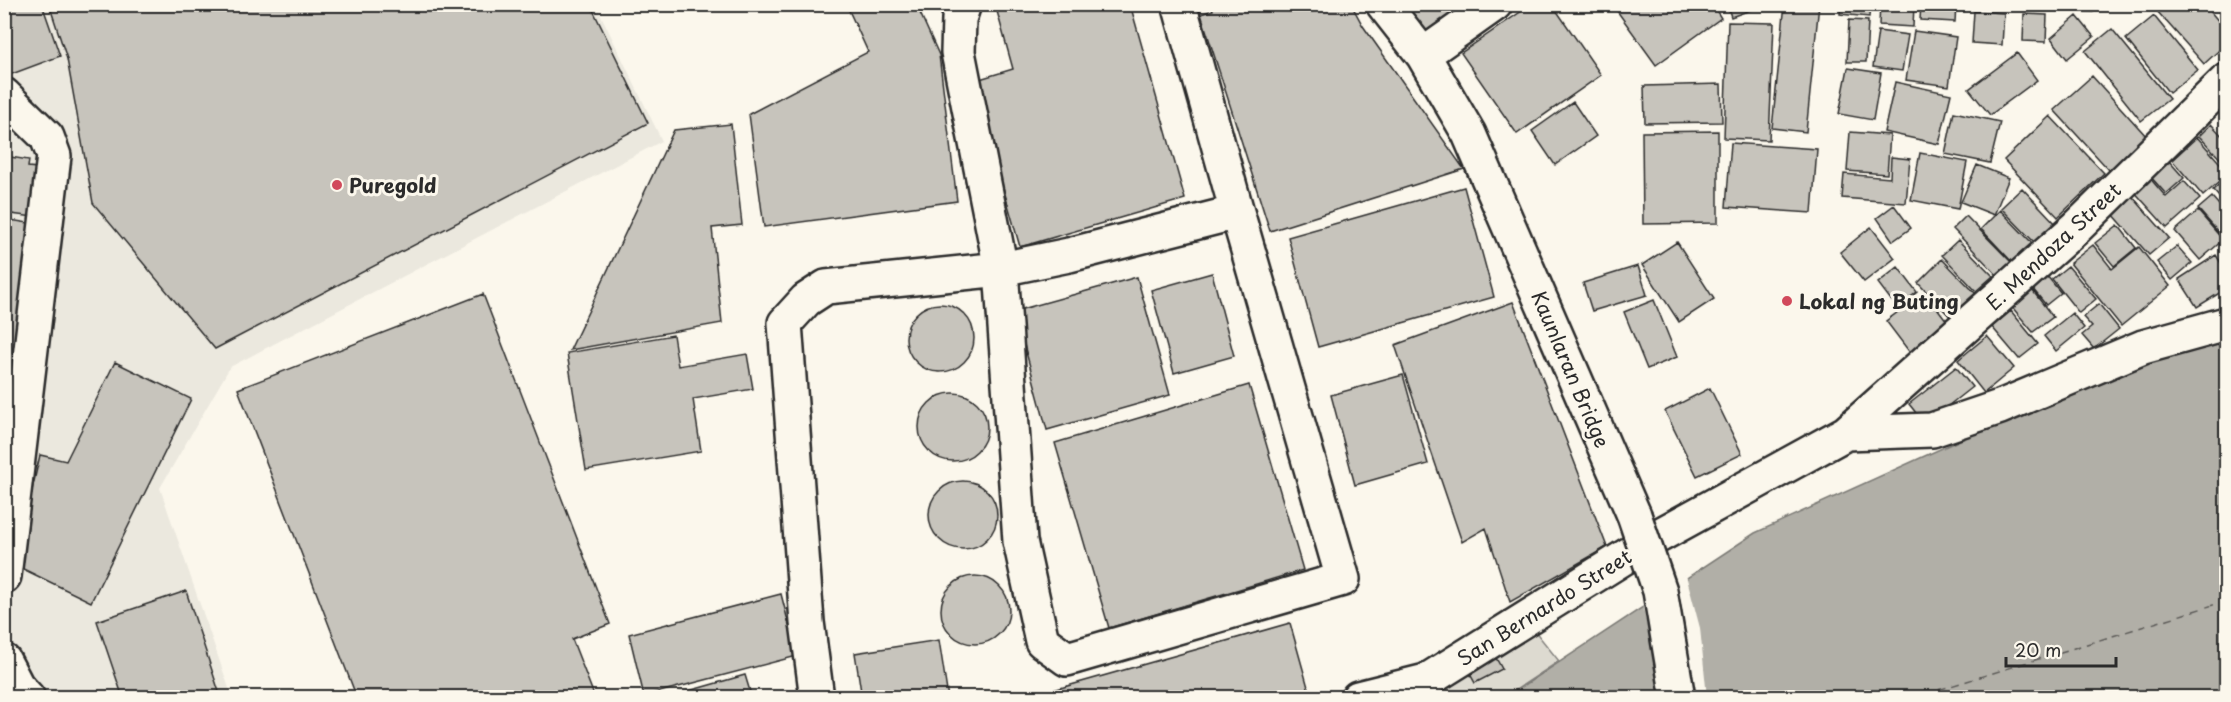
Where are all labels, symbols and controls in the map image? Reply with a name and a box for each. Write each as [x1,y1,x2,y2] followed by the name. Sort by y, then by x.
[349,170,437,200] place label: Puregold
[1978,175,2128,317] street label: E. Mendoza Street
[330,178,344,192] marker: Puregold
[1524,286,1618,452] street label: Kaunlaran Bridge
[1799,286,1959,316] place label: Lokal ng Buting
[1780,294,1794,308] marker: Lokal ng Buting
[1451,541,1637,673] street label: San Bernardo Street
[2006,630,2116,668] scale bar
[2015,636,2061,663] text: 20 m

